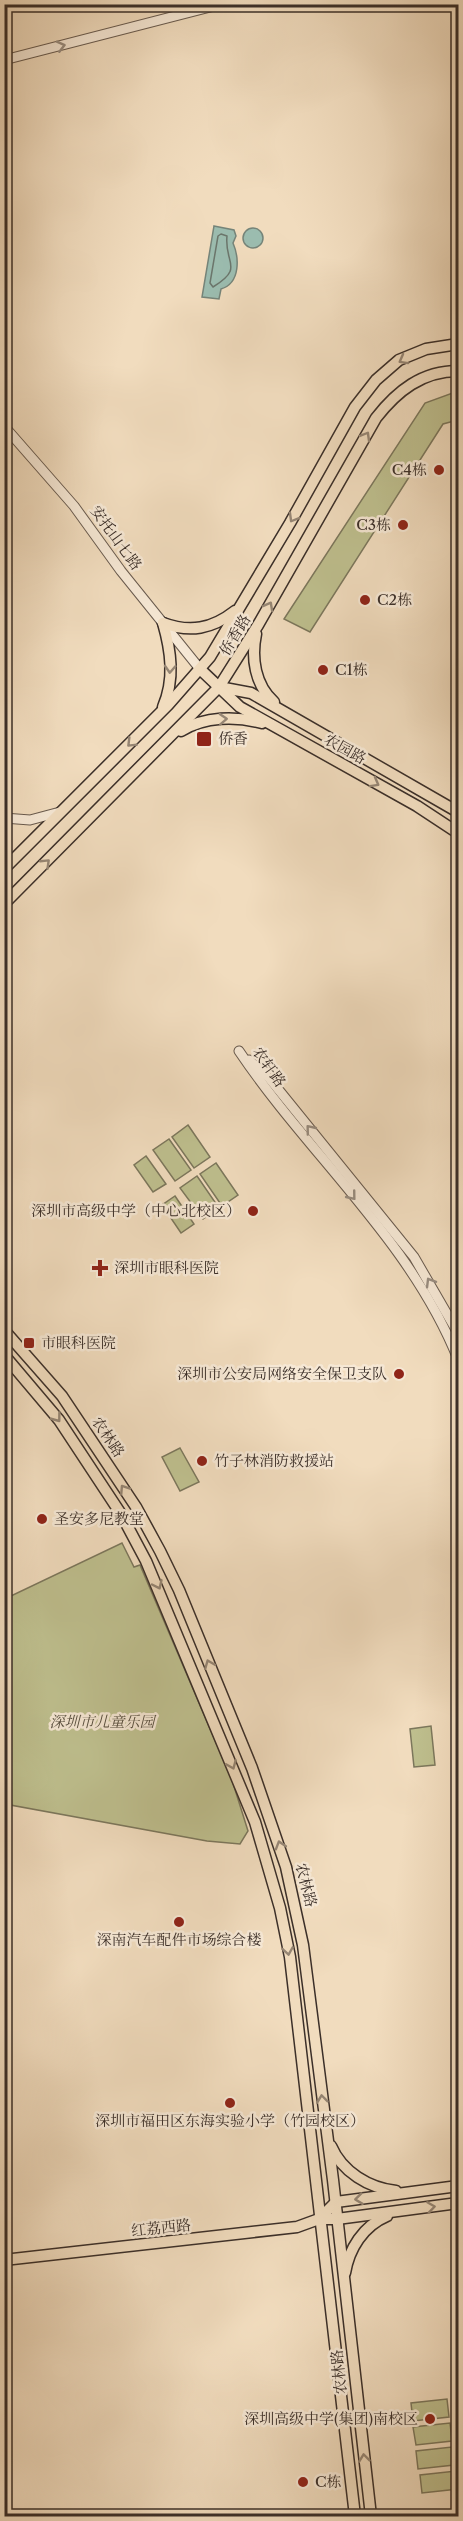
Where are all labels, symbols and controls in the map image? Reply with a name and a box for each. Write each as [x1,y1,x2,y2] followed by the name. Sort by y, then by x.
[56,40,66,53] one-way arrow
[399,353,409,364] one-way arrow
[358,432,370,442] one-way arrow
[392,460,427,479] place label: C4栋
[432,463,446,477] marker: C4栋
[87,502,146,574] street label: 安托山七路
[289,512,301,522] one-way arrow
[356,515,391,534] place label: C3栋
[396,518,410,532] marker: C3栋
[377,590,412,609] place label: C2栋
[358,593,372,607] marker: C2栋
[262,602,273,612] one-way arrow
[215,611,254,659] street label: 侨香路
[335,660,368,679] place label: C1栋
[316,663,330,677] marker: C1栋
[164,664,177,673] one-way arrow
[218,713,227,726] one-way arrow
[218,729,248,748] place label: 侨香
[321,729,370,768] street label: 农园路
[195,730,213,748] marker: 侨香
[127,735,138,746] one-way arrow
[369,776,380,787] one-way arrow
[39,859,50,870] one-way arrow
[249,1043,290,1091] street label: 农轩路
[307,1124,318,1135] one-way arrow
[345,1190,356,1201] one-way arrow
[31,1201,241,1220] place label: 深圳市高级中学（中心北校区）
[246,1204,260,1218] marker: 深圳市高级中学（中心北校区）
[114,1258,219,1277] place label: 深圳市眼科医院
[91,1259,109,1277] marker: 深圳市眼科医院
[425,1278,437,1288] one-way arrow
[41,1333,116,1352] place label: 市眼科医院
[22,1336,36,1350] marker: 市眼科医院
[177,1364,387,1383] place label: 深圳市公安局网络安全保卫支队
[392,1367,406,1381] marker: 深圳市公安局网络安全保卫支队
[49,1412,60,1423] one-way arrow
[88,1413,129,1461] street label: 农林路
[214,1451,334,1470] place label: 竹子林消防救援站
[195,1454,209,1468] marker: 竹子林消防救援站
[121,1484,132,1495] one-way arrow
[54,1509,144,1528] place label: 圣安多尼教堂
[35,1512,49,1526] marker: 圣安多尼教堂
[150,1578,162,1589] one-way arrow
[204,1659,216,1670] one-way arrow
[49,1712,156,1731] park label: 深圳市儿童乐园
[225,1759,237,1770] one-way arrow
[274,1840,287,1851] one-way arrow
[292,1861,321,1909] street label: 农林路
[172,1915,186,1929] marker: 深南汽车配件市场综合楼
[96,1930,262,1949] place label: 深南汽车配件市场综合楼
[282,1946,294,1956] one-way arrow
[317,2095,329,2104] one-way arrow
[223,2096,237,2110] marker: 深圳市福田区东海实验小学（竹园校区）
[95,2111,365,2130] place label: 深圳市福田区东海实验小学（竹园校区）
[354,2192,363,2204] one-way arrow
[427,2201,436,2213] one-way arrow
[130,2215,192,2240] street label: 红荔西路
[327,2349,350,2395] street label: 农林路
[244,2409,418,2428] place label: 深圳高级中学(集团)南校区
[423,2412,437,2426] marker: 深圳高级中学(集团)南校区
[358,2454,371,2463] one-way arrow
[315,2472,342,2491] place label: C栋
[296,2475,310,2489] marker: C栋

